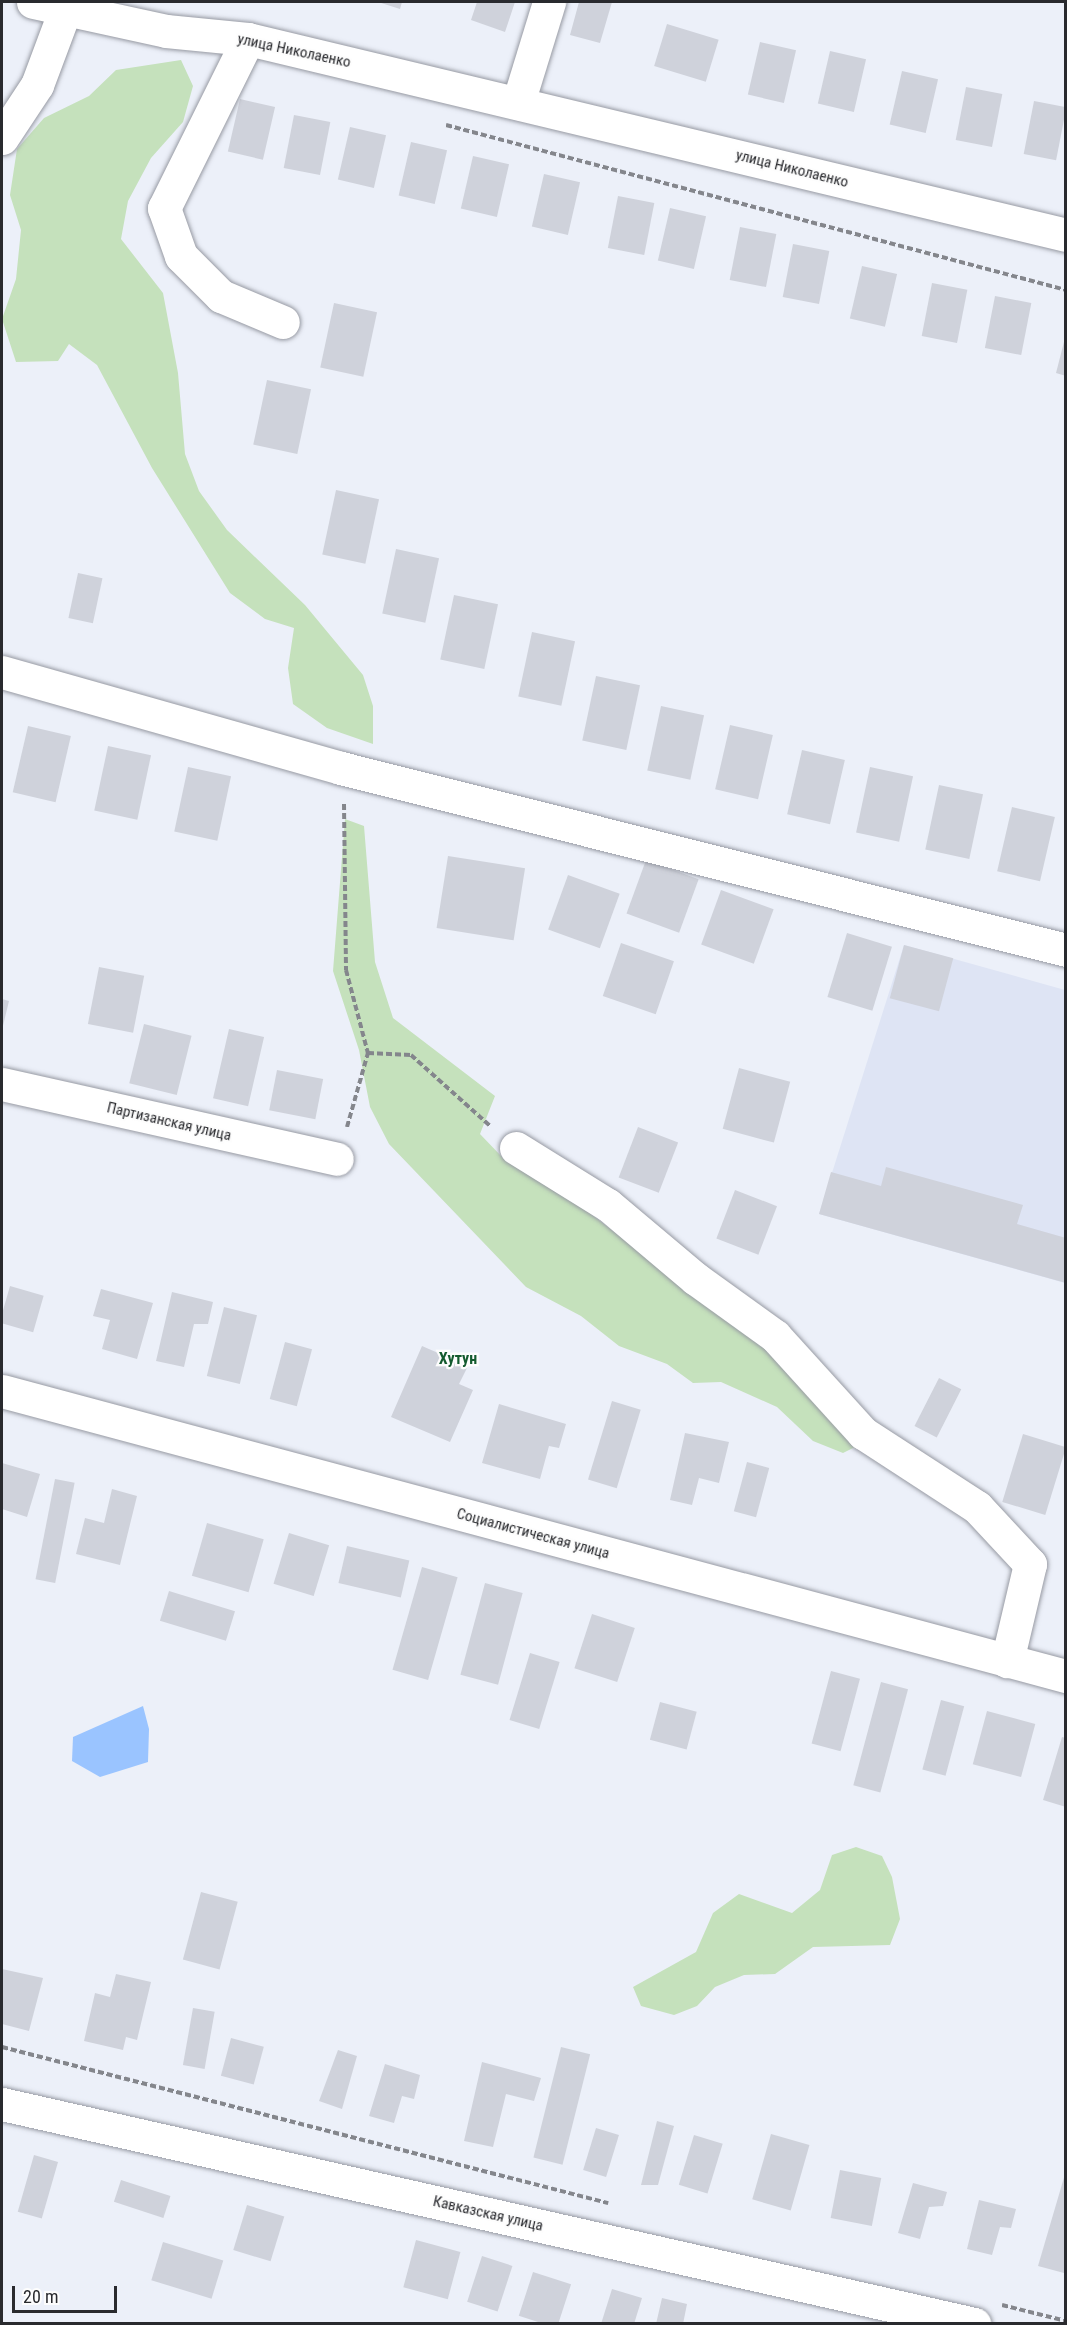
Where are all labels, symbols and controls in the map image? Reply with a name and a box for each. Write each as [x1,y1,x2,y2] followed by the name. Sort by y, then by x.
[236,30,352,72] street label: улица Николаенко
[734,146,850,192] street label: улица Николаенко
[105,1099,233,1145] street label: Партизанская улица
[439,1349,477,1369] district label: Хутун
[455,1505,611,1563] street label: Социалистическая улица
[431,2193,545,2235] street label: Кавказская улица
[15,2274,120,2312] scale bar
[23,2286,58,2307] text: 20 m

